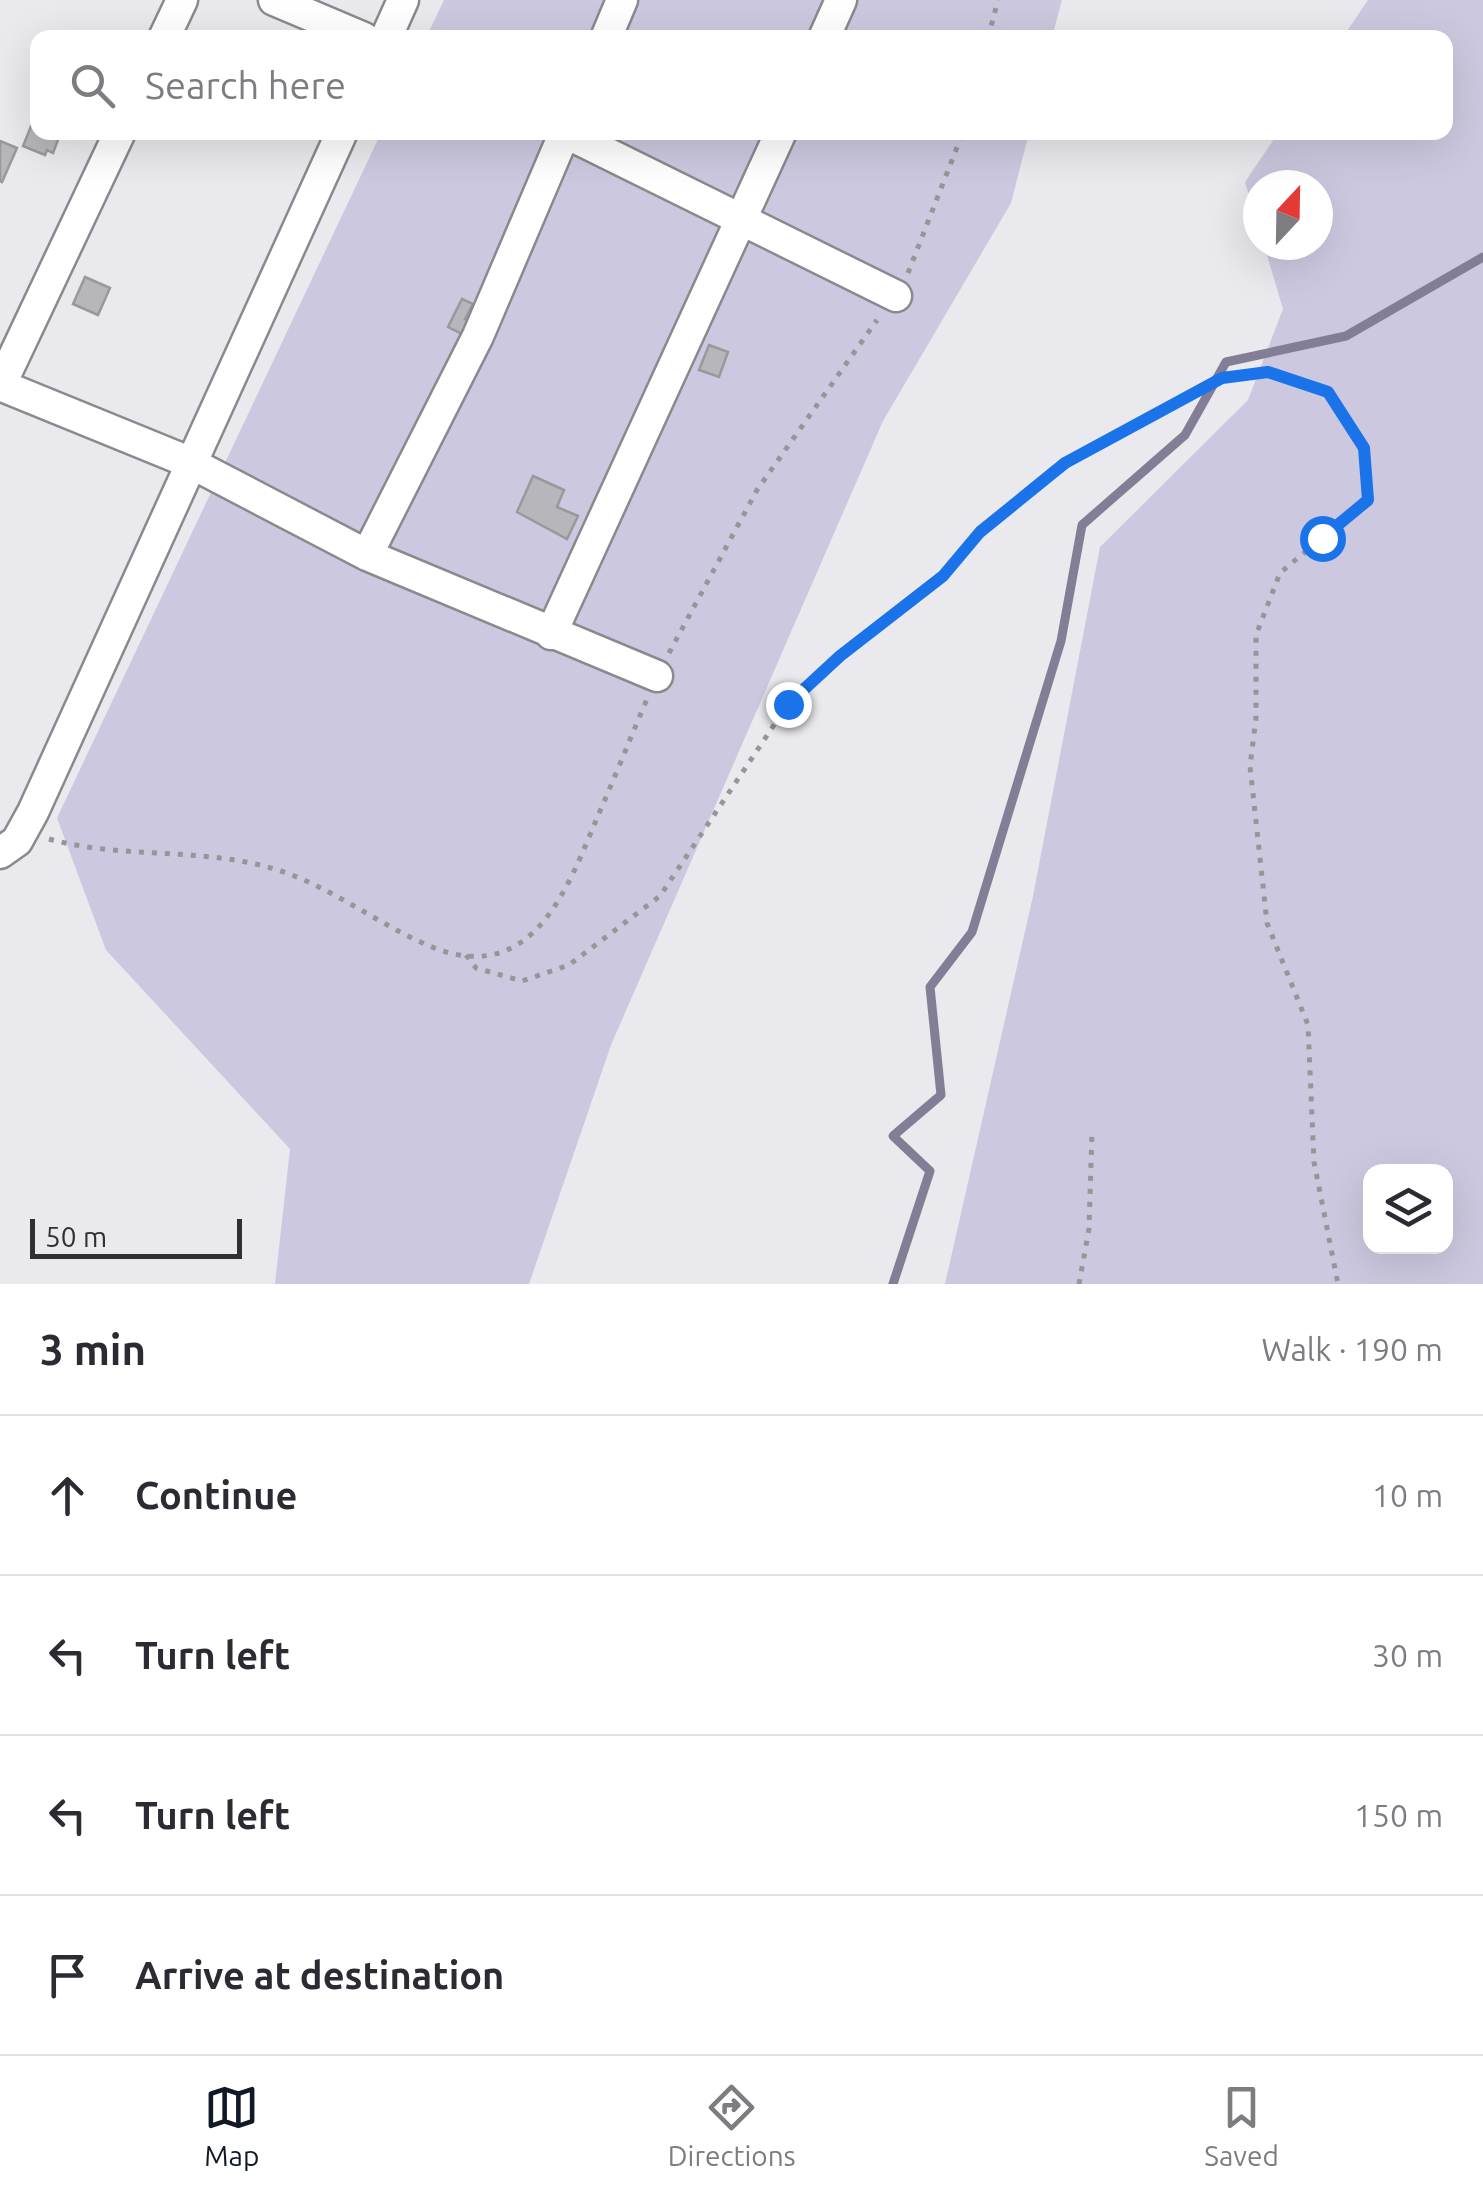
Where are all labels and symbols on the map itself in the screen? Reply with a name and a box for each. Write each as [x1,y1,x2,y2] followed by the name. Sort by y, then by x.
[1243,170,1333,260] north arrow
[1300,516,1346,562] route start
[766,682,812,728] route end
[30,1214,242,1258] scale bar

